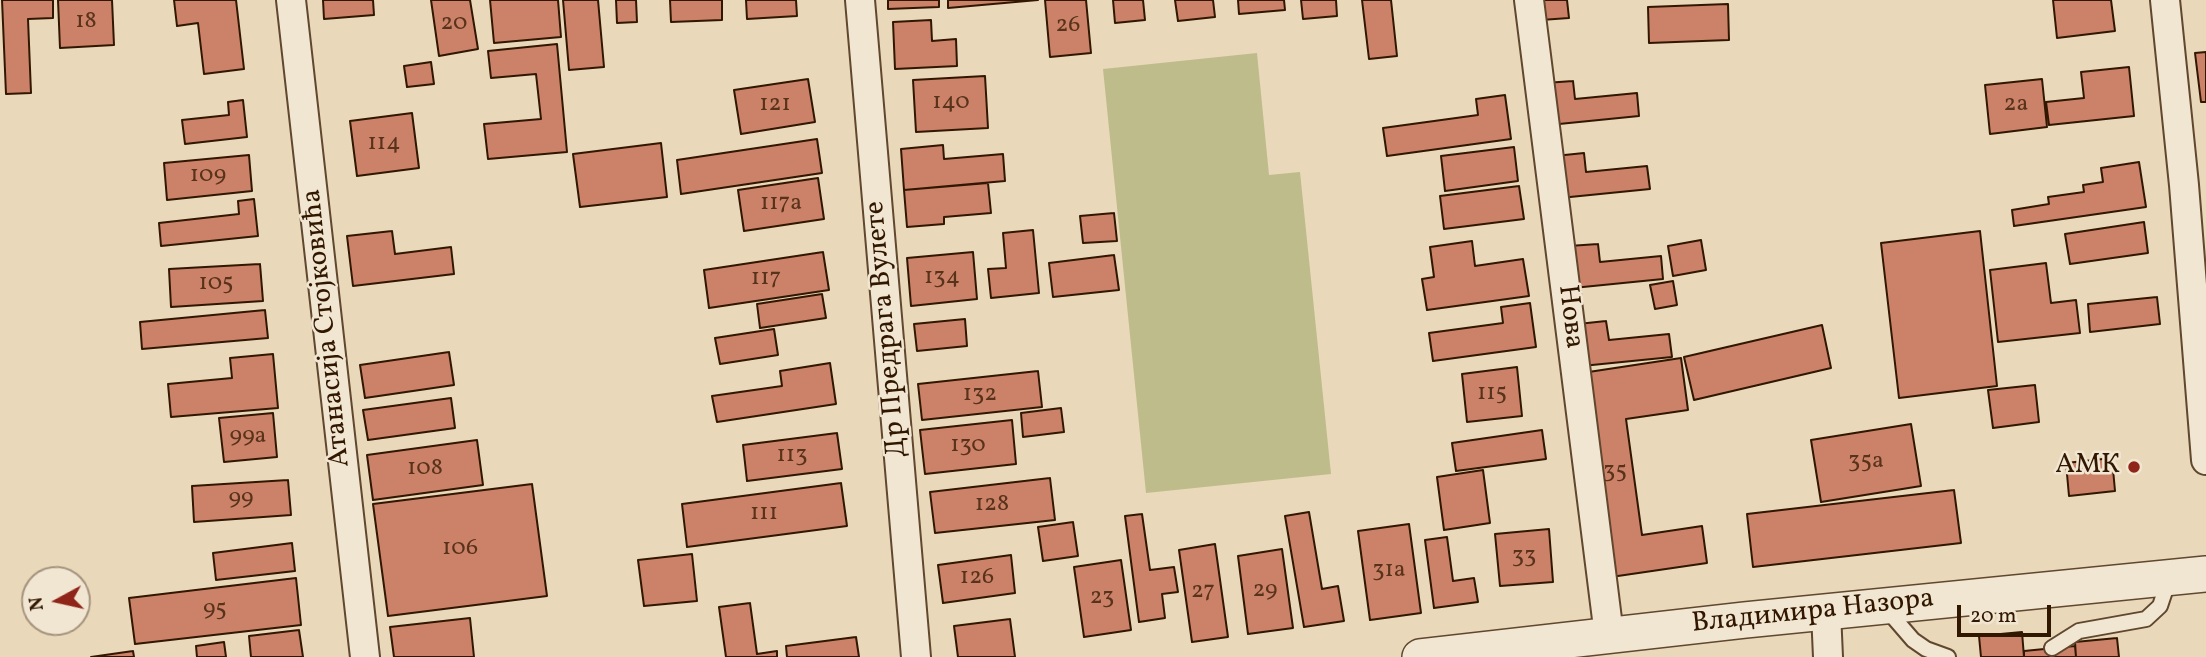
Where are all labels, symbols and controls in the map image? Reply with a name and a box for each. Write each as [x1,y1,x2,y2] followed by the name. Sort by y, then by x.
[75,9,97,37] house number: 18
[440,11,468,39] house number: 20
[1055,13,1081,41] house number: 26
[932,90,970,118] house number: 140
[759,92,791,120] house number: 121
[2004,92,2028,120] house number: 2a
[368,131,400,159] house number: 114
[190,163,226,191] house number: 109
[297,187,359,469] street label: Атанасија Стојковића
[760,191,802,219] house number: 117a
[860,199,916,459] street label: Др Предрага Вулете
[924,265,960,293] house number: 134
[751,266,781,294] house number: 117
[198,271,234,299] house number: 105
[1548,283,1590,351] street label: Нова
[1477,381,1507,409] house number: 115
[963,382,997,410] house number: 132
[229,424,267,452] house number: 99a
[950,433,986,461] house number: 130
[777,443,807,471] house number: 113
[1848,449,1884,477] house number: 35a
[2055,450,2120,484] place label: АМК
[407,456,443,484] house number: 108
[1603,459,1627,487] house number: 35
[2126,459,2142,475] marker: АМК
[228,486,254,514] house number: 99
[975,492,1009,520] house number: 128
[750,501,778,529] house number: 111
[442,536,478,564] house number: 106
[1512,544,1536,572] house number: 33
[1372,558,1406,586] house number: 31a
[960,565,994,593] house number: 126
[21,566,91,636] north arrow
[1252,578,1278,606] house number: 29
[1191,579,1215,607] house number: 27
[1690,584,1936,642] street label: Владимира Назора
[1090,585,1114,613] house number: 23
[1961,590,2056,634] scale bar
[23,595,51,612] text: N
[203,597,227,625] house number: 95
[1970,602,2016,631] text: 20 m

